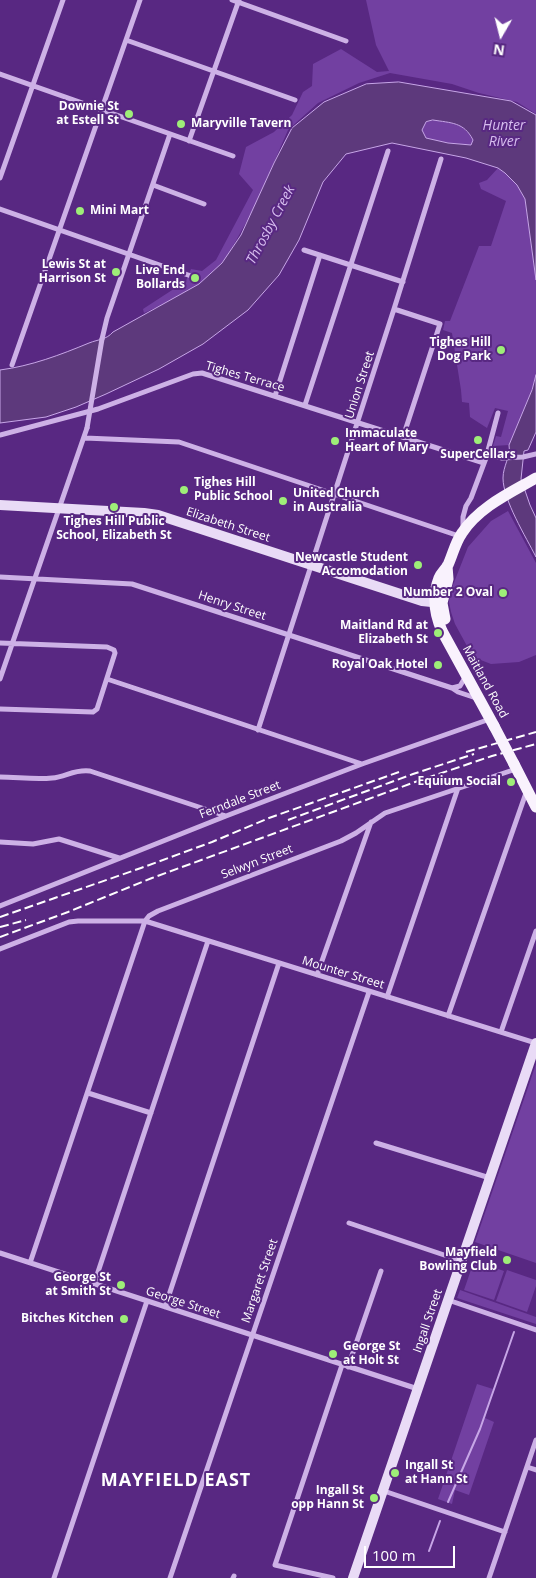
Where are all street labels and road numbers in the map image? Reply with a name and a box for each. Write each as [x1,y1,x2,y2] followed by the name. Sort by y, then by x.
[342,349,378,421] street label: Union Street
[204,359,286,395] street label: Tighes Terrace
[184,505,272,545] street label: Elizabeth Street
[196,588,268,624] street label: Henry Street
[459,643,511,721] street label: Maitland Road
[197,778,283,822] street label: Ferndale Street
[219,842,295,882] street label: Selwyn Street
[300,954,386,992] street label: Mounter Street
[239,1237,281,1325] street label: Margaret Street
[144,1284,222,1322] street label: George Street
[410,1287,446,1355] street label: Ingall Street

